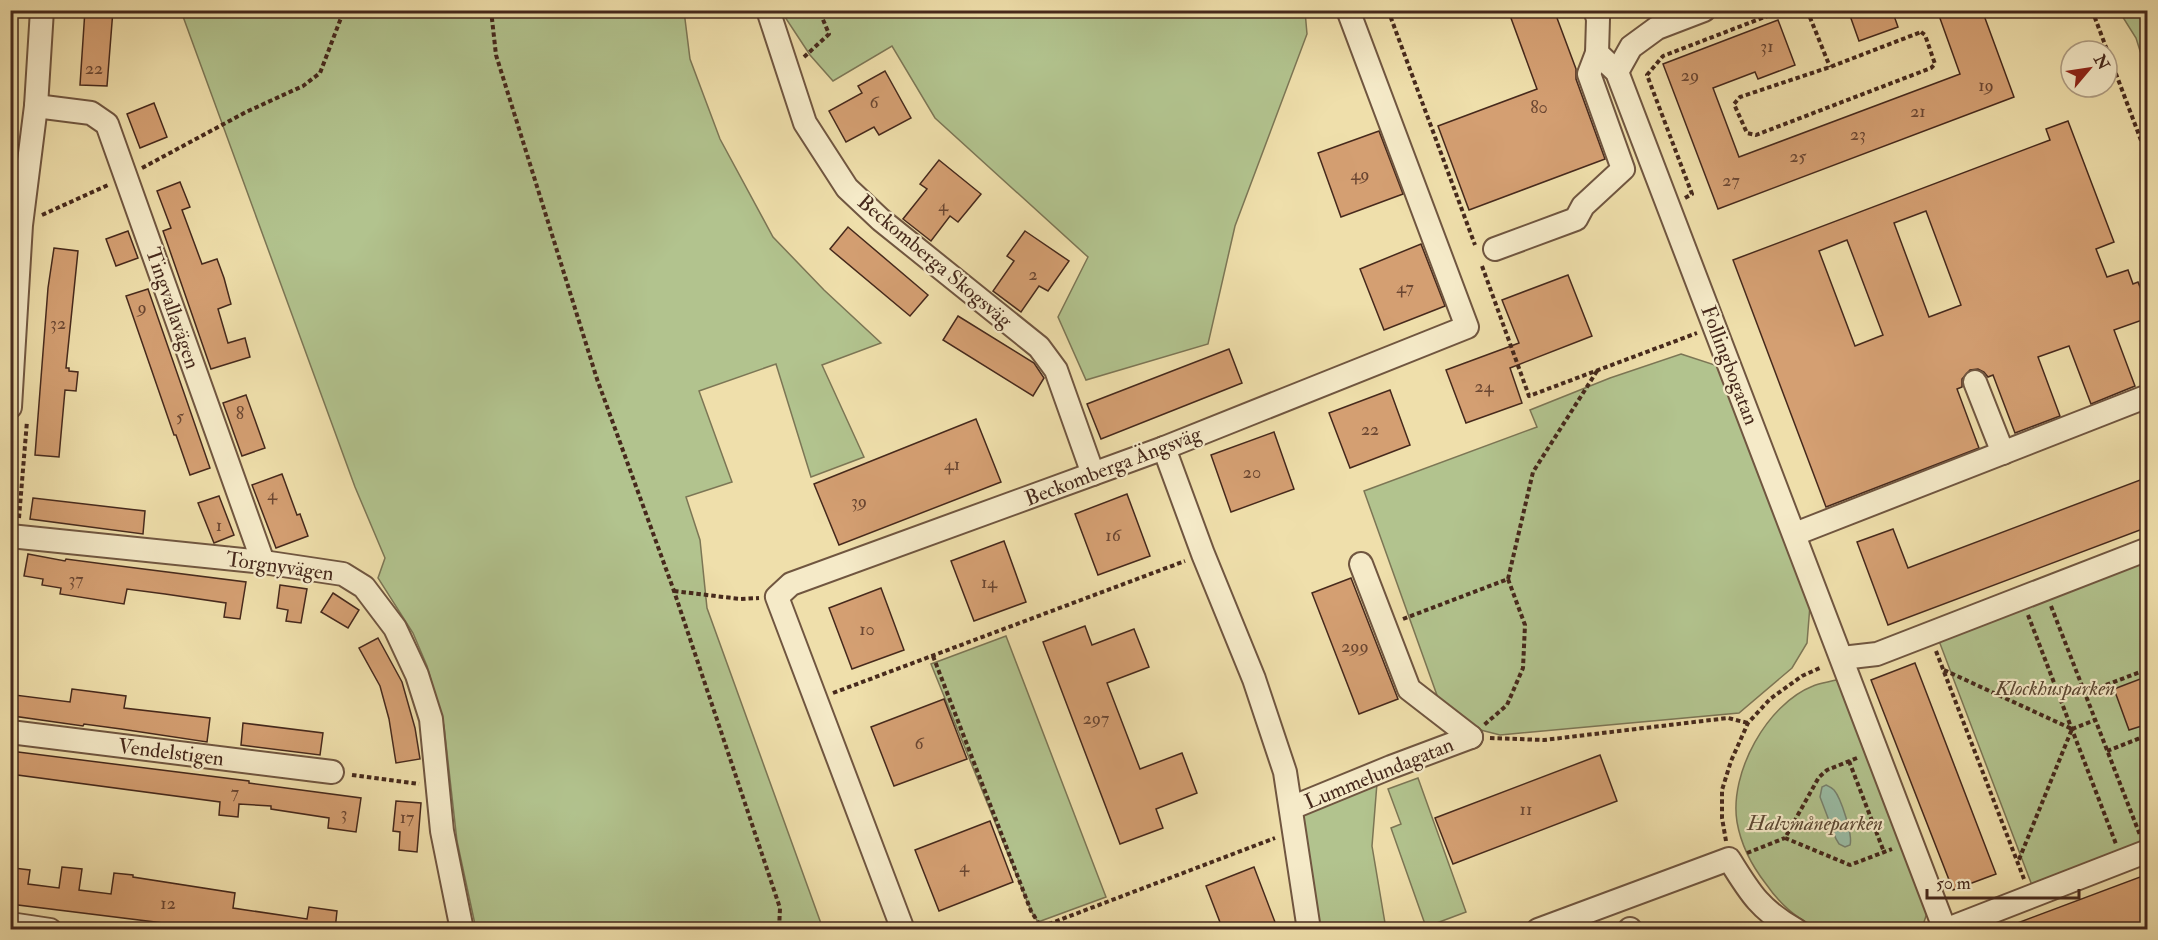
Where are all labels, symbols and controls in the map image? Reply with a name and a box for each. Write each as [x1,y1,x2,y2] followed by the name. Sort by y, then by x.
[1760,35,1774,58] house number: 31
[2059,39,2119,99] north arrow
[2089,50,2114,74] text: N
[85,57,103,80] house number: 22
[1681,64,1699,87] house number: 29
[1978,74,1994,97] house number: 19
[869,91,879,114] house number: 6
[1530,96,1548,119] house number: 80
[1910,100,1926,123] house number: 21
[1850,123,1866,146] house number: 23
[1790,145,1807,168] house number: 25
[1351,163,1369,186] house number: 49
[1722,169,1740,192] house number: 27
[852,189,1018,335] street label: Beckomberga Skogsväg
[938,194,949,217] house number: 4
[139,244,206,373] street label: Tingvallavägen
[1028,263,1038,286] house number: 2
[1396,276,1414,299] house number: 47
[135,296,147,319] house number: 9
[1694,302,1765,429] street label: Follingbogatan
[50,312,66,335] house number: 32
[1475,375,1495,398] house number: 24
[236,402,244,425] house number: 8
[176,405,184,428] house number: 5
[1361,418,1379,441] house number: 22
[1021,420,1206,513] street label: Beckomberga Ängsväg
[944,453,960,476] house number: 41
[1243,461,1261,484] house number: 20
[267,483,278,506] house number: 4
[851,490,867,513] house number: 39
[216,514,222,537] house number: 1
[1105,524,1122,547] house number: 16
[224,546,336,587] street label: Torgnyvägen
[68,568,84,591] house number: 37
[981,571,998,594] house number: 14
[859,618,875,641] house number: 10
[1341,635,1369,658] house number: 299
[1994,675,2115,702] park label: Klockhusparken
[1083,707,1109,730] house number: 297
[1301,731,1458,816] street label: Lummelundagatan
[914,732,924,755] house number: 6
[116,733,226,772] street label: Vendelstigen
[231,781,239,804] house number: 7
[1520,798,1532,821] house number: 11
[341,802,347,825] house number: 3
[400,806,414,829] house number: 17
[1746,810,1883,837] park label: Halvmåneparken
[959,855,970,878] house number: 4
[1927,862,2078,900] scale bar
[1936,872,1971,895] text: 50 m
[160,892,176,915] house number: 12

